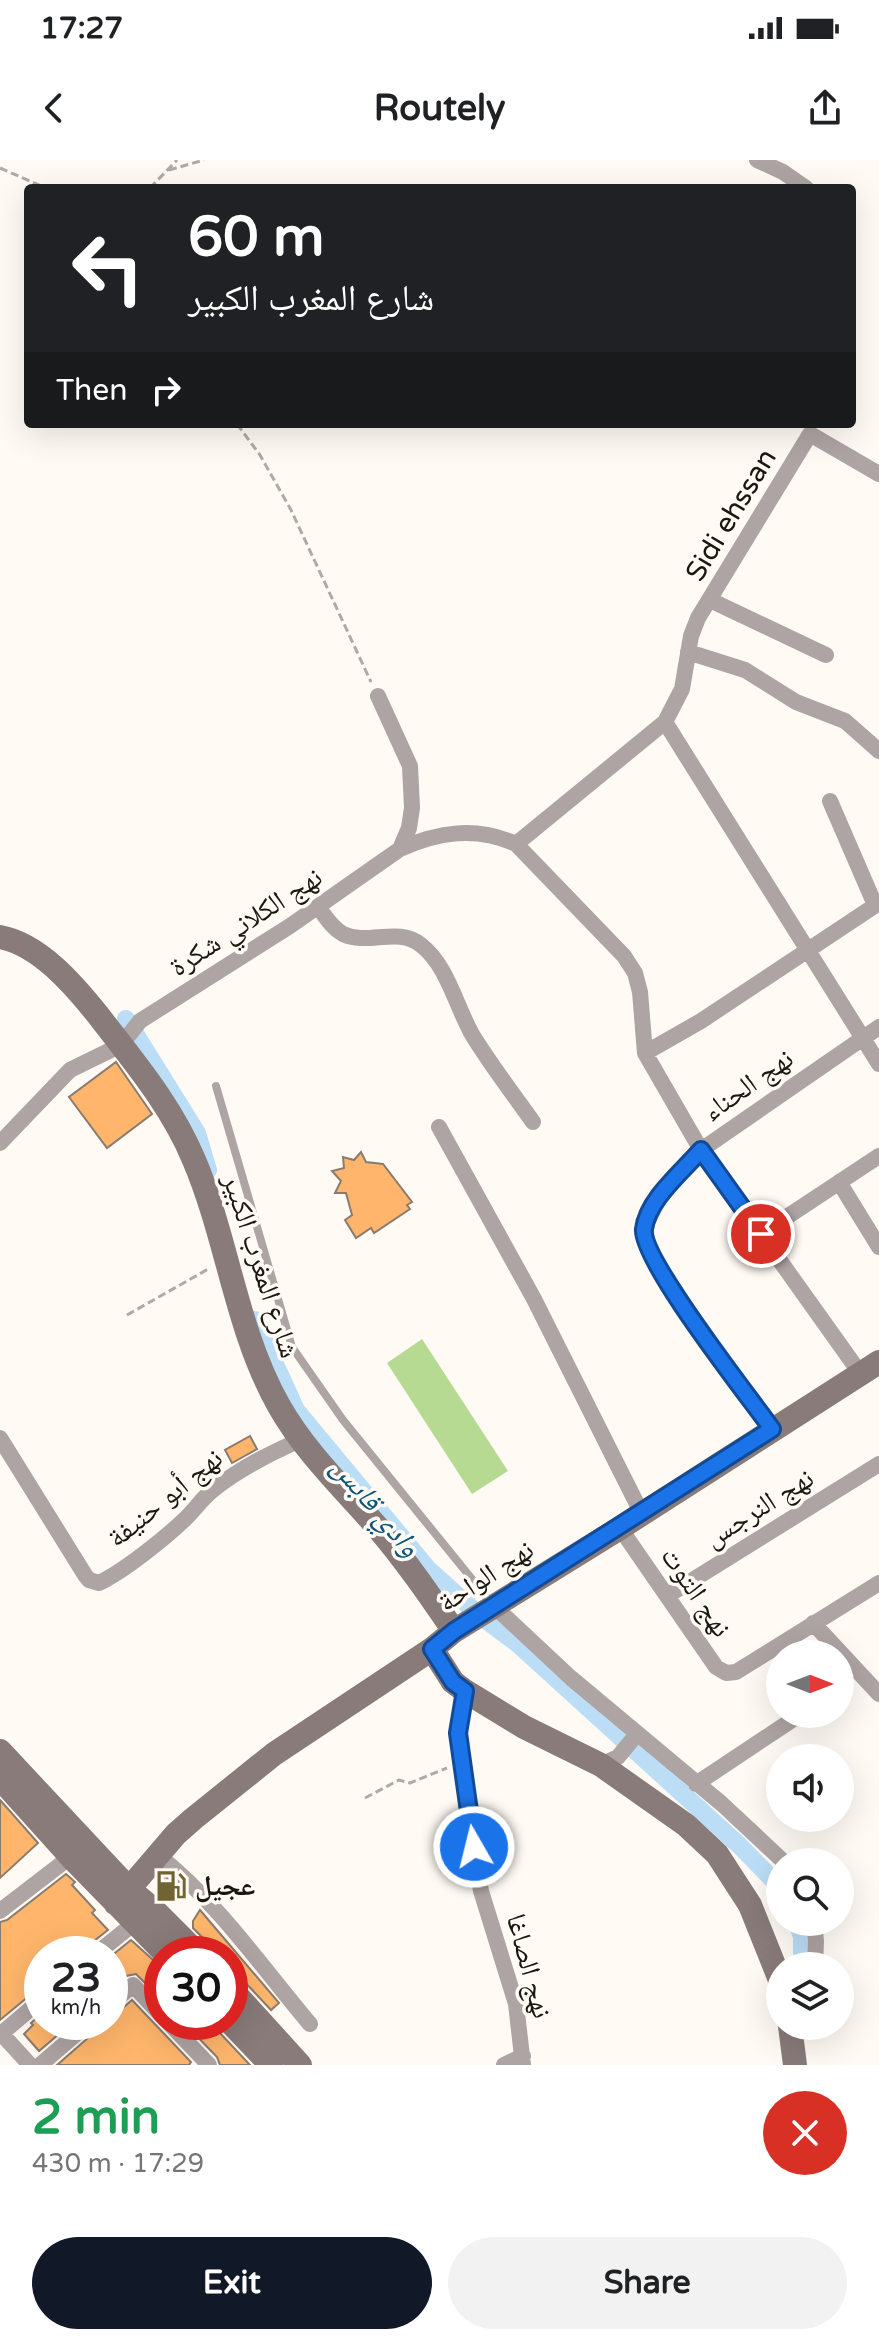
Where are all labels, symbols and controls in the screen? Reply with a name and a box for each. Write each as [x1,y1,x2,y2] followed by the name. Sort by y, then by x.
[40,10,123,47] text: 17:27
[32,86,76,130] icon: back
[803,86,847,130] icon: share
[374,87,505,130] text: Routely
[188,204,324,271] text: 60 m
[56,216,160,320] icon: left
[188,277,434,320] text: شارع المغرب الكبير
[144,368,188,412] icon: right
[56,372,128,409] text: Then
[678,443,784,587] street label: Sidi ehssan
[163,860,331,988] street label: نهج الكلاني شكرة
[696,1042,800,1128] street label: نهج الحناء
[215,1169,307,1362] street label: شارع المغرب الكبير
[727,1200,795,1268] pin
[739,1212,783,1256] icon: arrive
[100,1441,230,1555] street label: نهج أبو حنيفة
[320,1450,428,1567] water label: وادي قابس
[698,1461,820,1555] street label: نهج النرجس
[432,1533,540,1619] street label: نهج الواحة
[653,1540,739,1644] street label: نهج التوت
[766,1640,854,1728] north arrow
[766,1640,854,2040] map controls
[766,1744,854,1832] button: sound
[432,1805,516,1889] position arrow
[766,1848,854,1936] button: search
[154,1869,188,1903] fuel station icon: عجيل
[195,1869,255,1903] place label: عجيل
[499,1910,559,2022] street label: نهج الصاغا
[144,1936,248,2040] speed limit sign: 30
[766,1952,854,2040] button: layers
[51,1954,101,2002] text: 23
[51,1996,101,2020] text: km/h
[32,2089,160,2147] text: 2 min
[763,2091,847,2175] button: close
[32,2148,204,2179] text: 430 m · 17:29
[32,2237,432,2329] button: Exit
[448,2237,847,2329] button: Share

